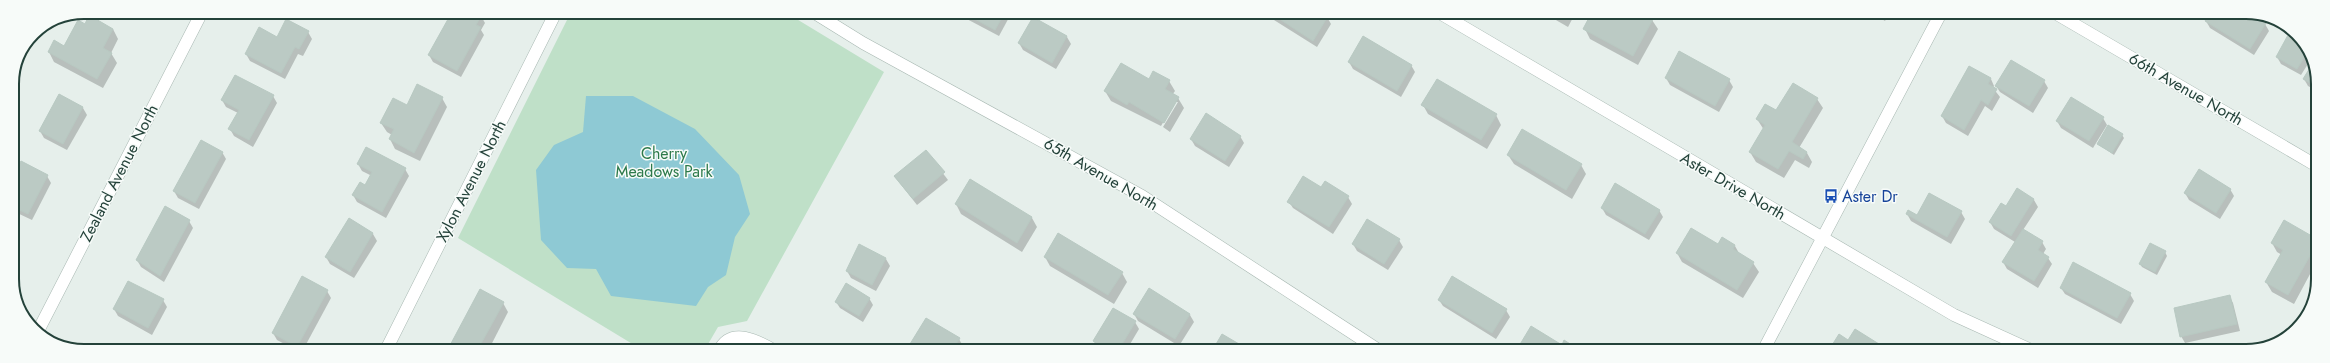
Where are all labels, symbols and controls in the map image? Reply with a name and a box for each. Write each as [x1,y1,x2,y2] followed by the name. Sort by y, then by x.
[2124,47,2248,131] street label: 66th Avenue North
[74,100,164,246] street label: Zealand Avenue North
[430,116,512,246] street label: Xylon Avenue North
[1039,132,1163,216] street label: 65th Avenue North
[615,142,714,183] park label: Cherry Meadows Park
[1676,146,1790,226] street label: Aster Drive North
[1842,185,1898,208] place label: Aster Dr
[1823,188,1839,204] bus stop icon: Aster Dr

